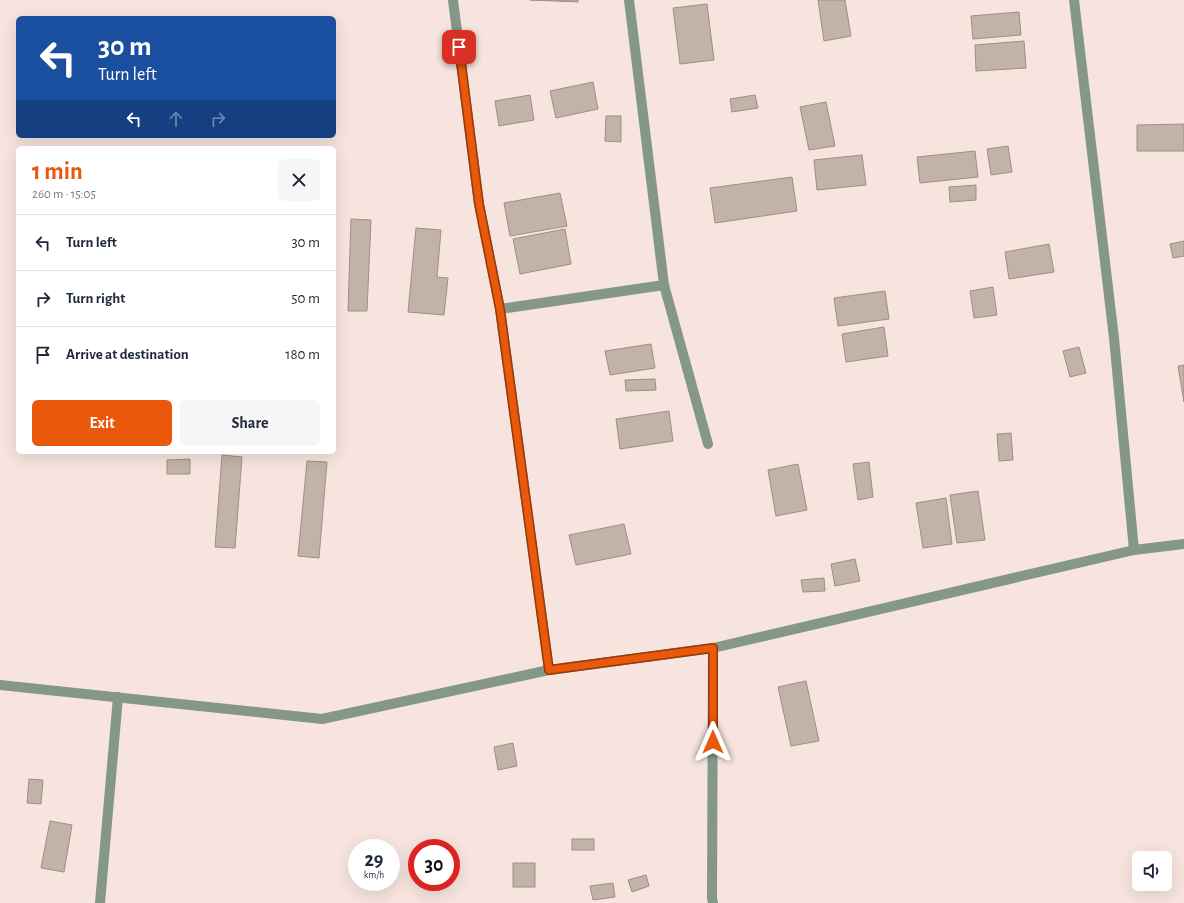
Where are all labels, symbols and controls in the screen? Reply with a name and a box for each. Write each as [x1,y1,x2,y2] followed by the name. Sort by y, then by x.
[442,30,476,64] pin
[32,32,84,84] icon: left
[98,33,151,61] text: 30 m
[448,36,470,58] icon: arrive
[98,66,157,84] text: Turn left
[123,108,145,130] icon: left
[165,108,187,130] icon: ahead
[207,108,229,130] icon: right
[278,159,320,201] button: close
[32,160,83,184] text: 1 min
[32,188,96,201] text: 260 m · 15:05
[32,232,54,254] icon: left
[66,235,117,250] text: Turn left
[291,235,320,250] text: 30 m
[32,288,54,310] icon: right
[66,291,125,306] text: Turn right
[291,291,320,306] text: 50 m
[32,344,54,366] icon: arrive
[66,347,189,362] text: Arrive at destination
[285,347,320,362] text: 180 m
[32,400,172,446] button: Exit
[180,400,320,446] button: Share
[692,721,734,763] position arrow
[408,839,460,891] speed limit sign: 30
[364,850,384,870] text: 29
[1132,851,1172,891] map controls
[1132,851,1172,891] button: sound
[364,870,384,880] text: km/h

